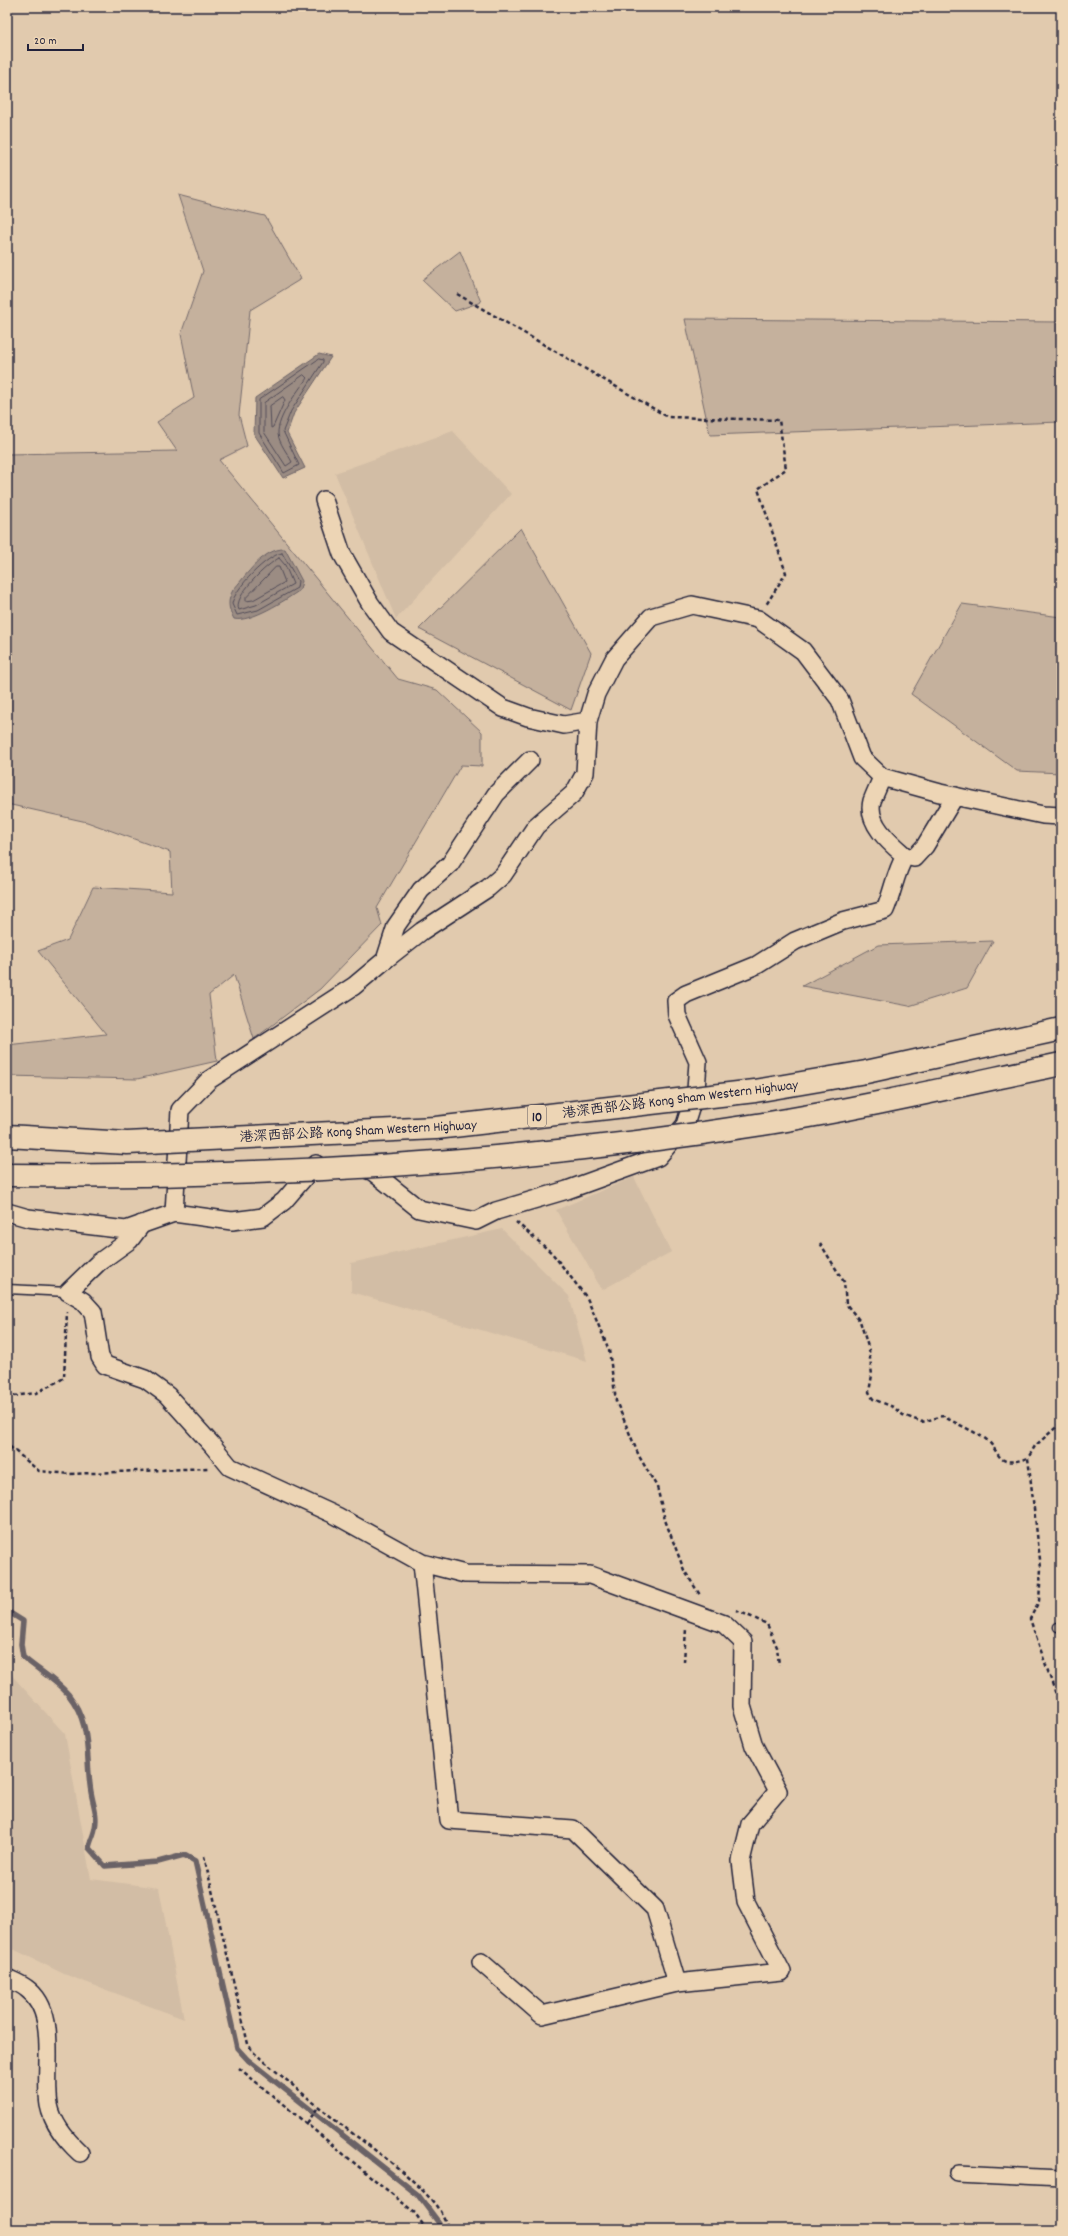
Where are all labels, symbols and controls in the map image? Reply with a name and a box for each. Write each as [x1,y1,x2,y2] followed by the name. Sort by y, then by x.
[28,26,83,52] scale bar
[34,33,57,50] text: 20 m
[561,1076,800,1124] street label: 港深西部公路 Kong Sham Western Highway
[528,1105,546,1127] road number: 10
[239,1116,478,1148] street label: 港深西部公路 Kong Sham Western Highway

